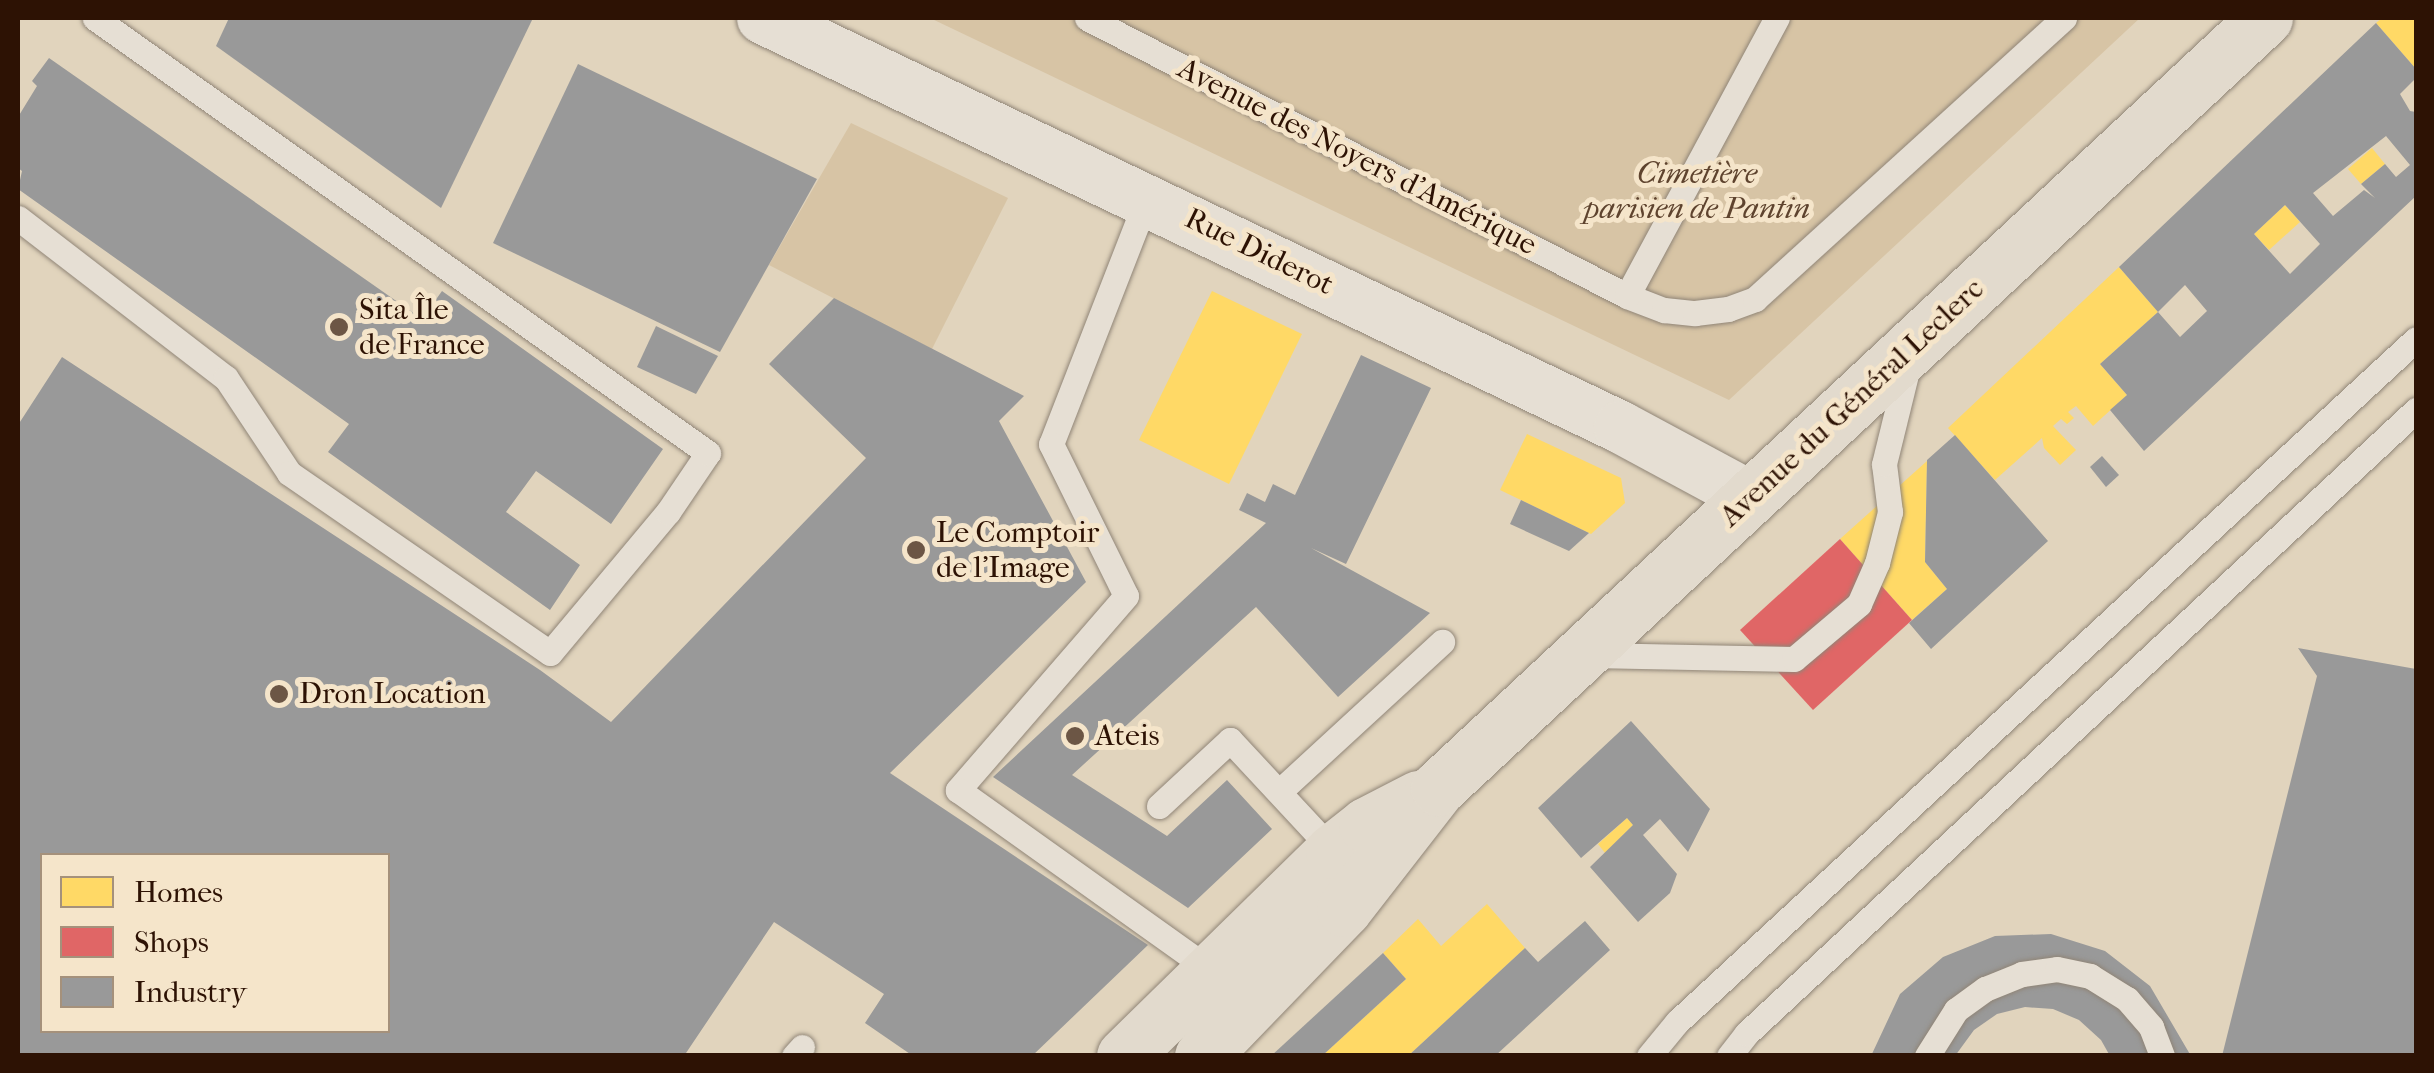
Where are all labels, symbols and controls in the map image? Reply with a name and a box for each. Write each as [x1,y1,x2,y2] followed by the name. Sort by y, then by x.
[1172,51,1542,263] street label: Avenue des Noyers d'Amérique
[1584,156,1810,226] park label: Cimetière parisien de Pantin
[1179,201,1339,303] street label: Rue Diderot
[1713,271,1991,535] street label: Avenue du Général Leclerc
[359,292,485,362] place label: Sita Île de France
[328,316,350,338] marker: Sita Île de France
[936,515,1099,586] place label: Le Comptoir de l'Image
[905,539,927,561] marker: Le Comptoir de l'Image
[299,676,486,712] place label: Dron Location
[268,683,290,705] marker: Dron Location
[1095,718,1160,754] place label: Ateis
[1064,725,1086,747] marker: Ateis
[40,853,390,1033] legend
[134,875,223,910] text: Homes
[134,925,209,960] text: Shops
[134,975,247,1010] text: Industry

